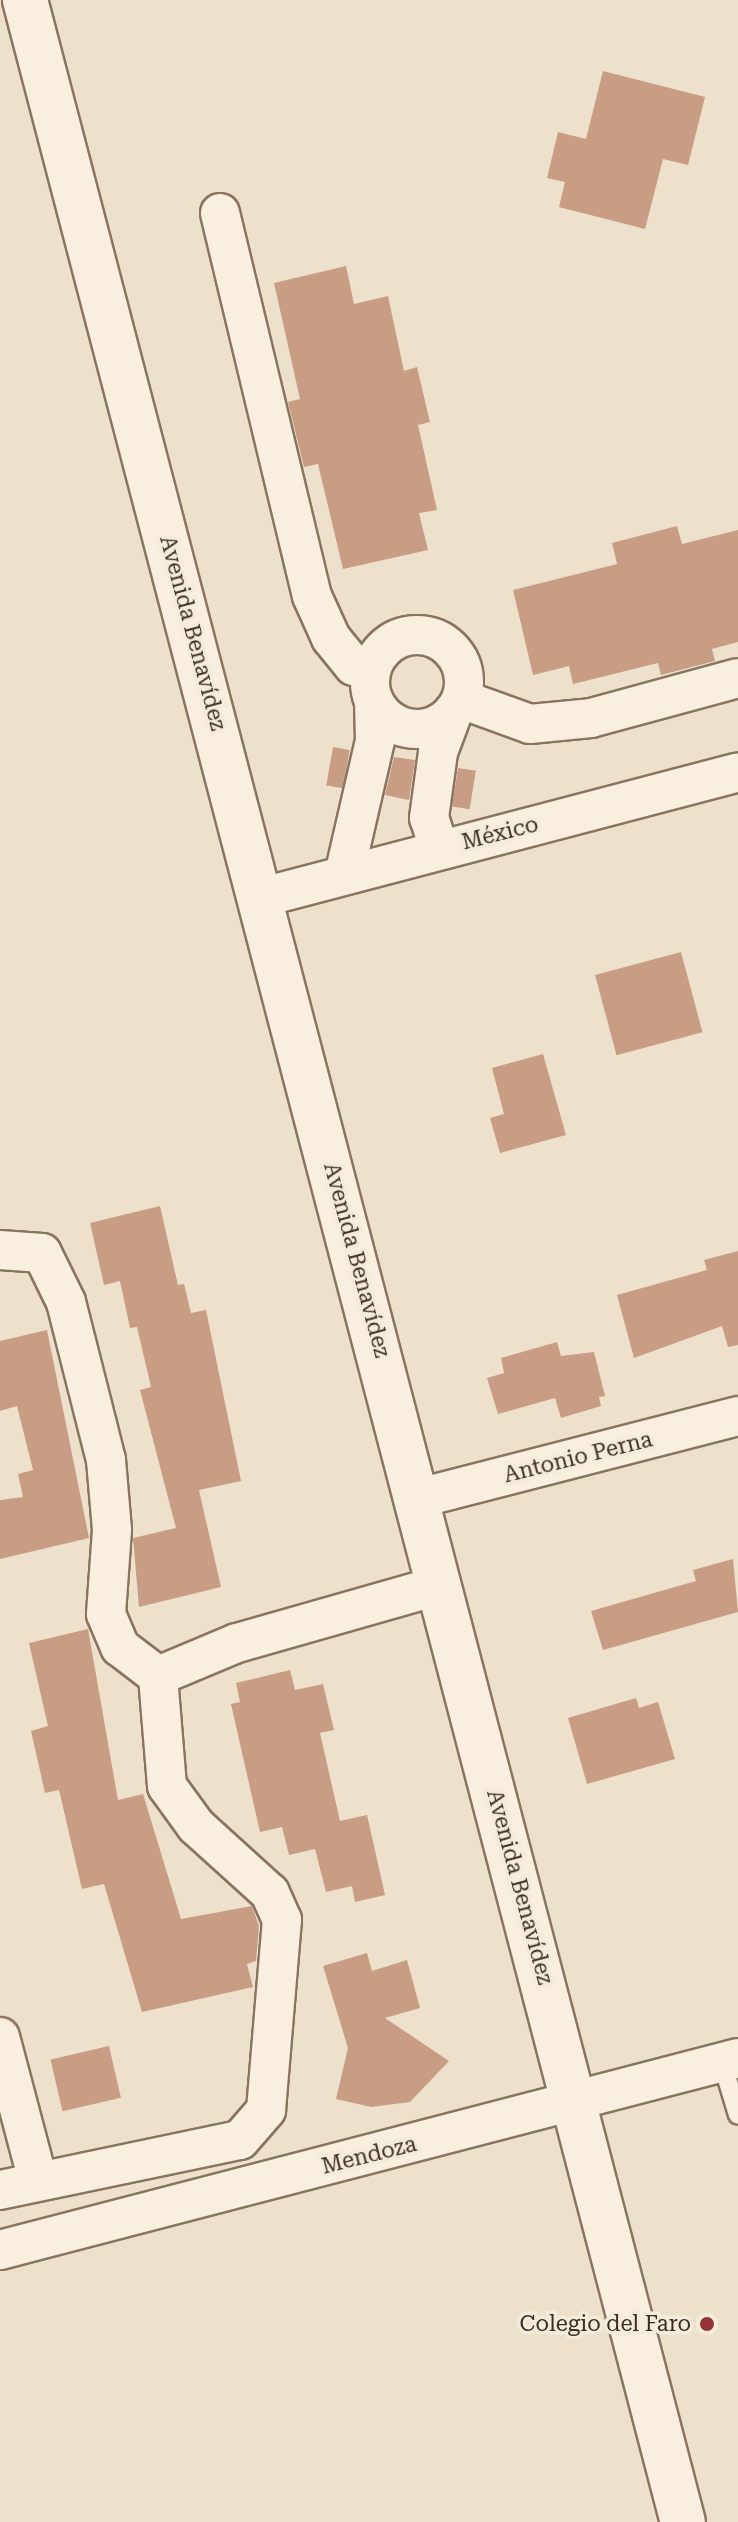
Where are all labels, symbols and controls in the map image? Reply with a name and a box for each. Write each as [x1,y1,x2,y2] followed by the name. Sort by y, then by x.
[154,533,232,733] street label: Avenida Benavídez
[459,811,541,855] street label: México
[318,1160,396,1360] street label: Avenida Benavídez
[501,1426,655,1488] street label: Antonio Perna
[481,1787,559,1987] street label: Avenida Benavídez
[319,2130,419,2180] street label: Mendoza
[520,2311,691,2337] place label: Colegio del Faro
[698,2315,716,2333] marker: Colegio del Faro

